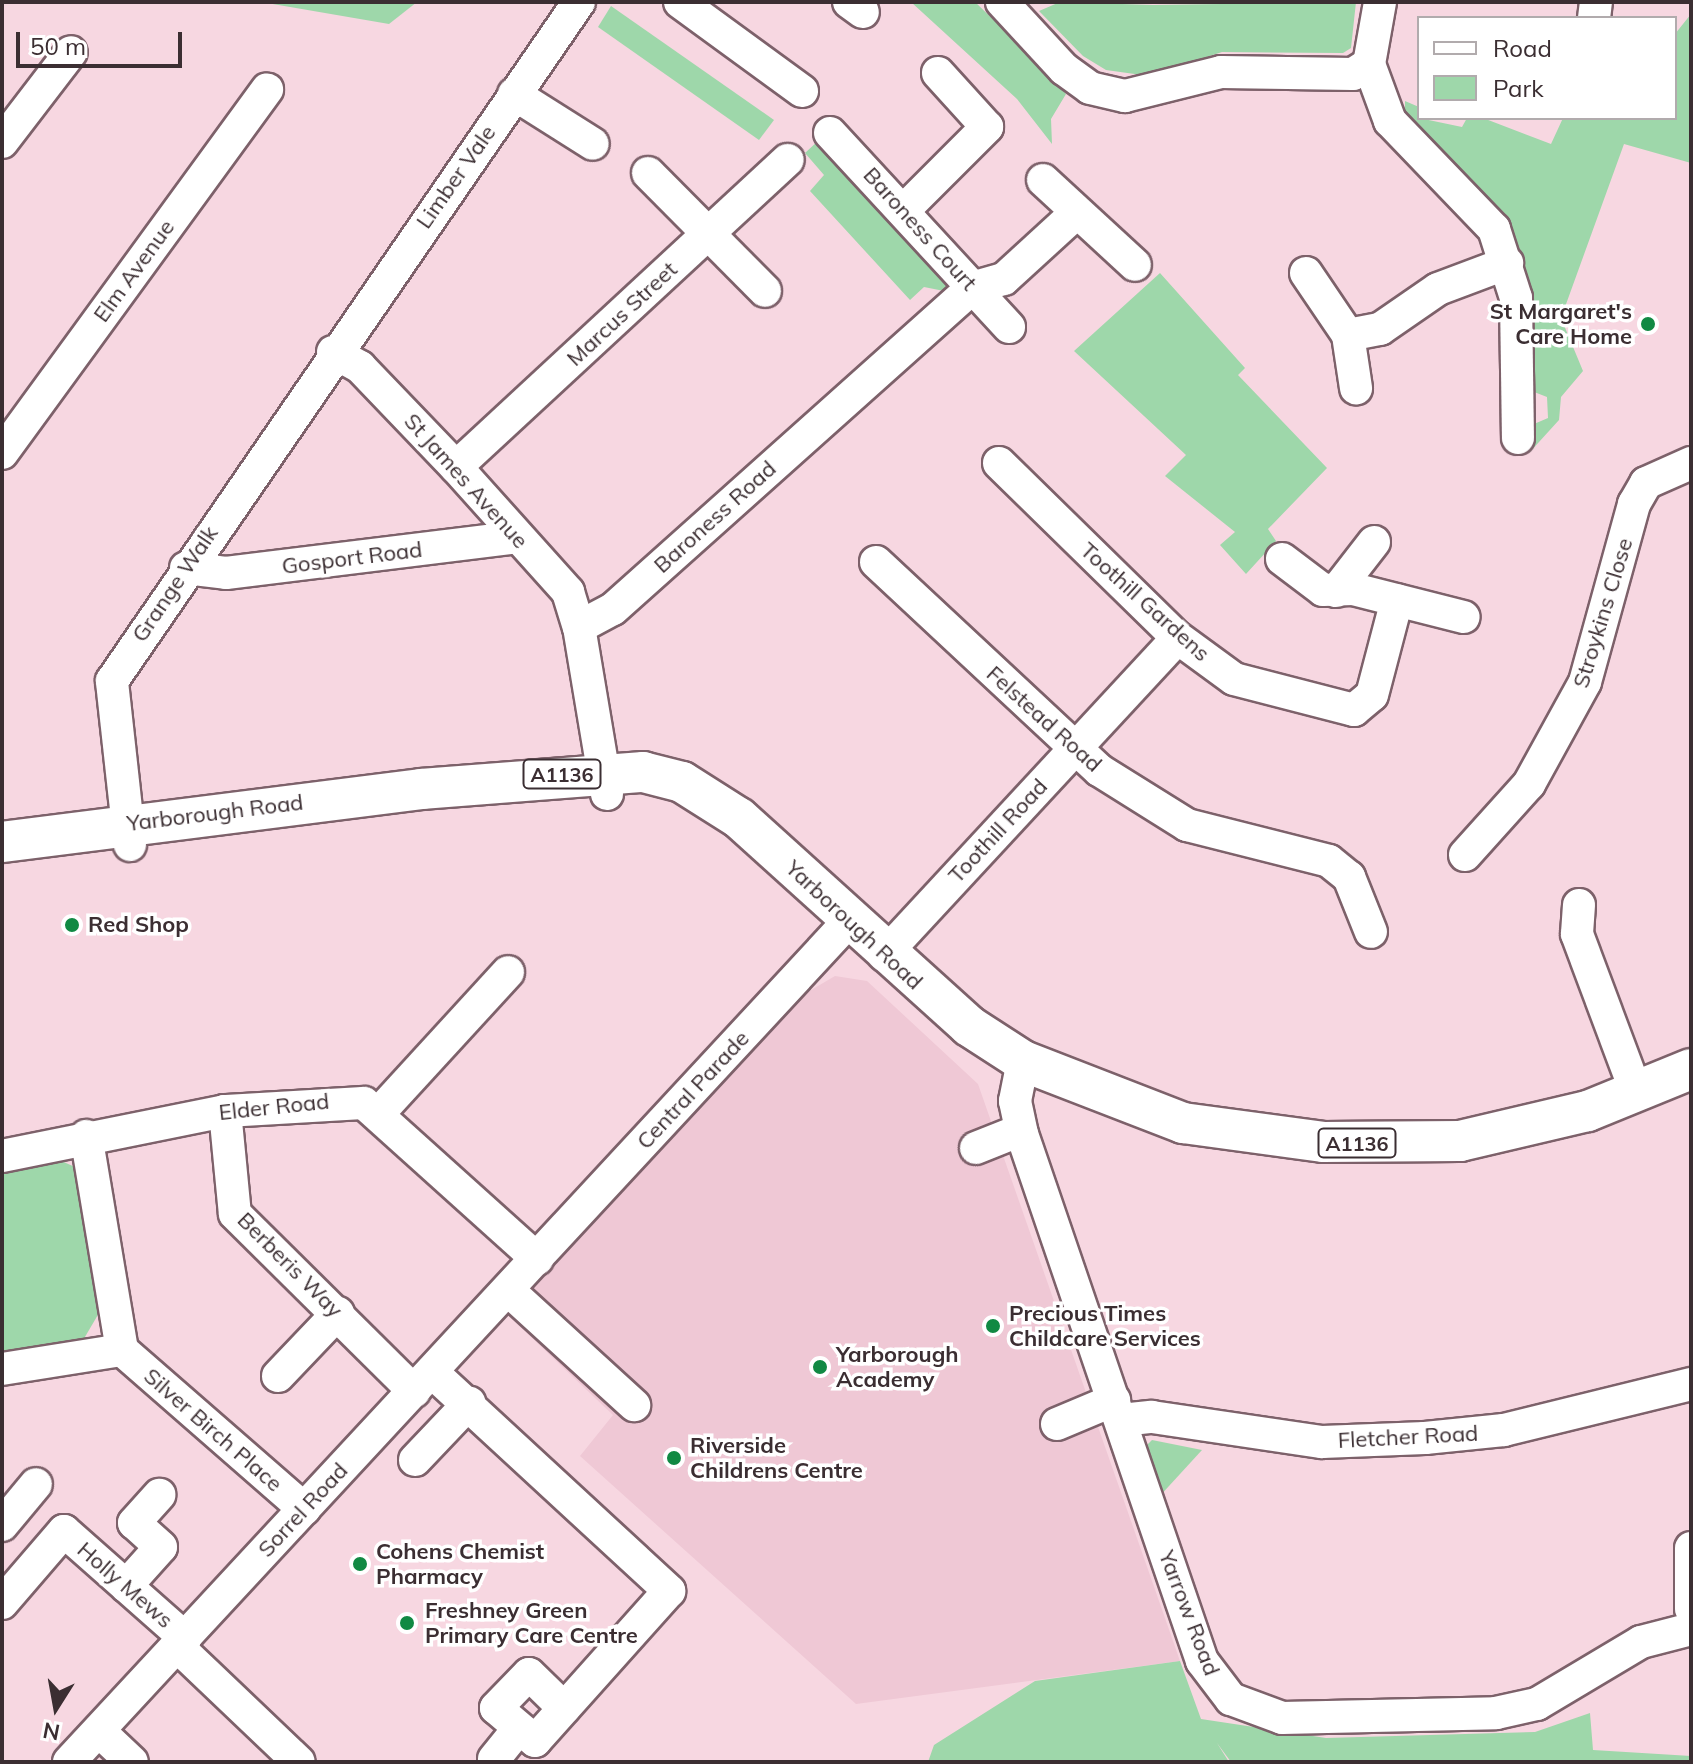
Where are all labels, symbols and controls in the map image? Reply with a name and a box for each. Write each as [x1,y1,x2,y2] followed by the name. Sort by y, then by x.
[20,16,186,66] scale bar
[1417,16,1677,120] legend
[30,31,86,61] text: 50 m
[1493,33,1552,63] text: Road
[1493,73,1544,103] text: Park
[411,120,501,234] street label: Limber Vale
[858,162,982,296] street label: Baroness Court
[88,215,180,327] street label: Elm Avenue
[561,256,683,372] street label: Marcus Street
[1490,298,1632,350] place label: St Margaret's Care Home
[1639,315,1657,333] marker: St Margaret's Care Home
[399,408,533,554] street label: St James Avenue
[649,455,781,579] street label: Baroness Road
[127,521,223,647] street label: Grange Walk
[1568,535,1638,691] street label: Stroykins Close
[280,536,424,580] street label: Gosport Road
[1075,537,1215,667] street label: Toothill Gardens
[981,660,1107,778] street label: Felstead Road
[522,758,602,790] road number: A1136
[943,774,1053,888] street label: Toothill Road
[125,789,305,837] street label: Yarborough Road
[780,855,928,995] street label: Yarborough Road
[88,912,189,938] place label: Red Shop
[63,916,81,934] marker: Red Shop
[631,1025,755,1155] street label: Central Parade
[217,1088,331,1126] street label: Elder Road
[1317,1127,1397,1159] road number: A1136
[232,1207,348,1323] street label: Berberis Way
[1009,1300,1201,1352] place label: Precious Times Childcare Services
[984,1317,1002,1335] marker: Precious Times Childcare Services
[836,1341,959,1392] place label: Yarborough Academy
[811,1358,829,1376] marker: Yarborough Academy
[139,1363,287,1497] street label: Silver Birch Place
[1337,1420,1479,1454] street label: Fletcher Road
[690,1432,863,1484] place label: Riverside Childrens Centre
[665,1449,683,1467] marker: Riverside Childrens Centre
[253,1457,353,1563] street label: Sorrel Road
[72,1536,178,1634] street label: Holly Mews
[376,1538,544,1590] place label: Cohens Chemist Pharmacy
[1153,1547,1225,1679] street label: Yarrow Road
[351,1555,369,1573] marker: Cohens Chemist Pharmacy
[425,1597,638,1648] place label: Freshney Green Primary Care Centre
[396,1612,418,1634] marker: Freshney Green Primary Care Centre
[16,1668,96,1748] north arrow
[41,1716,62,1747] text: N

